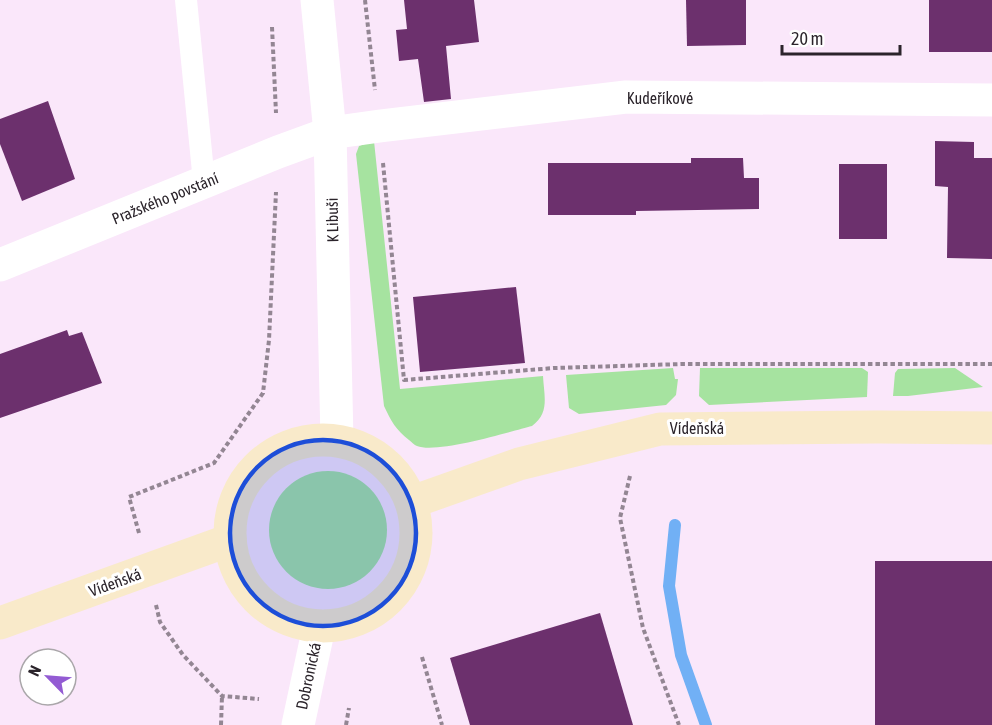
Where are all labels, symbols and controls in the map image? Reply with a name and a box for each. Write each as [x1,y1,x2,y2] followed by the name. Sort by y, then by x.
[782,18,900,56] scale bar
[791,28,823,49] text: 20 m
[627,89,693,107] street label: Kudeříkové
[109,168,222,228] street label: Pražského povstání
[323,198,341,242] street label: K Libuši
[670,419,724,437] street label: Vídeňská
[86,564,144,600] street label: Vídeňská
[292,641,324,711] street label: Dobronická
[18,647,78,707] north arrow
[24,663,45,679] text: N

